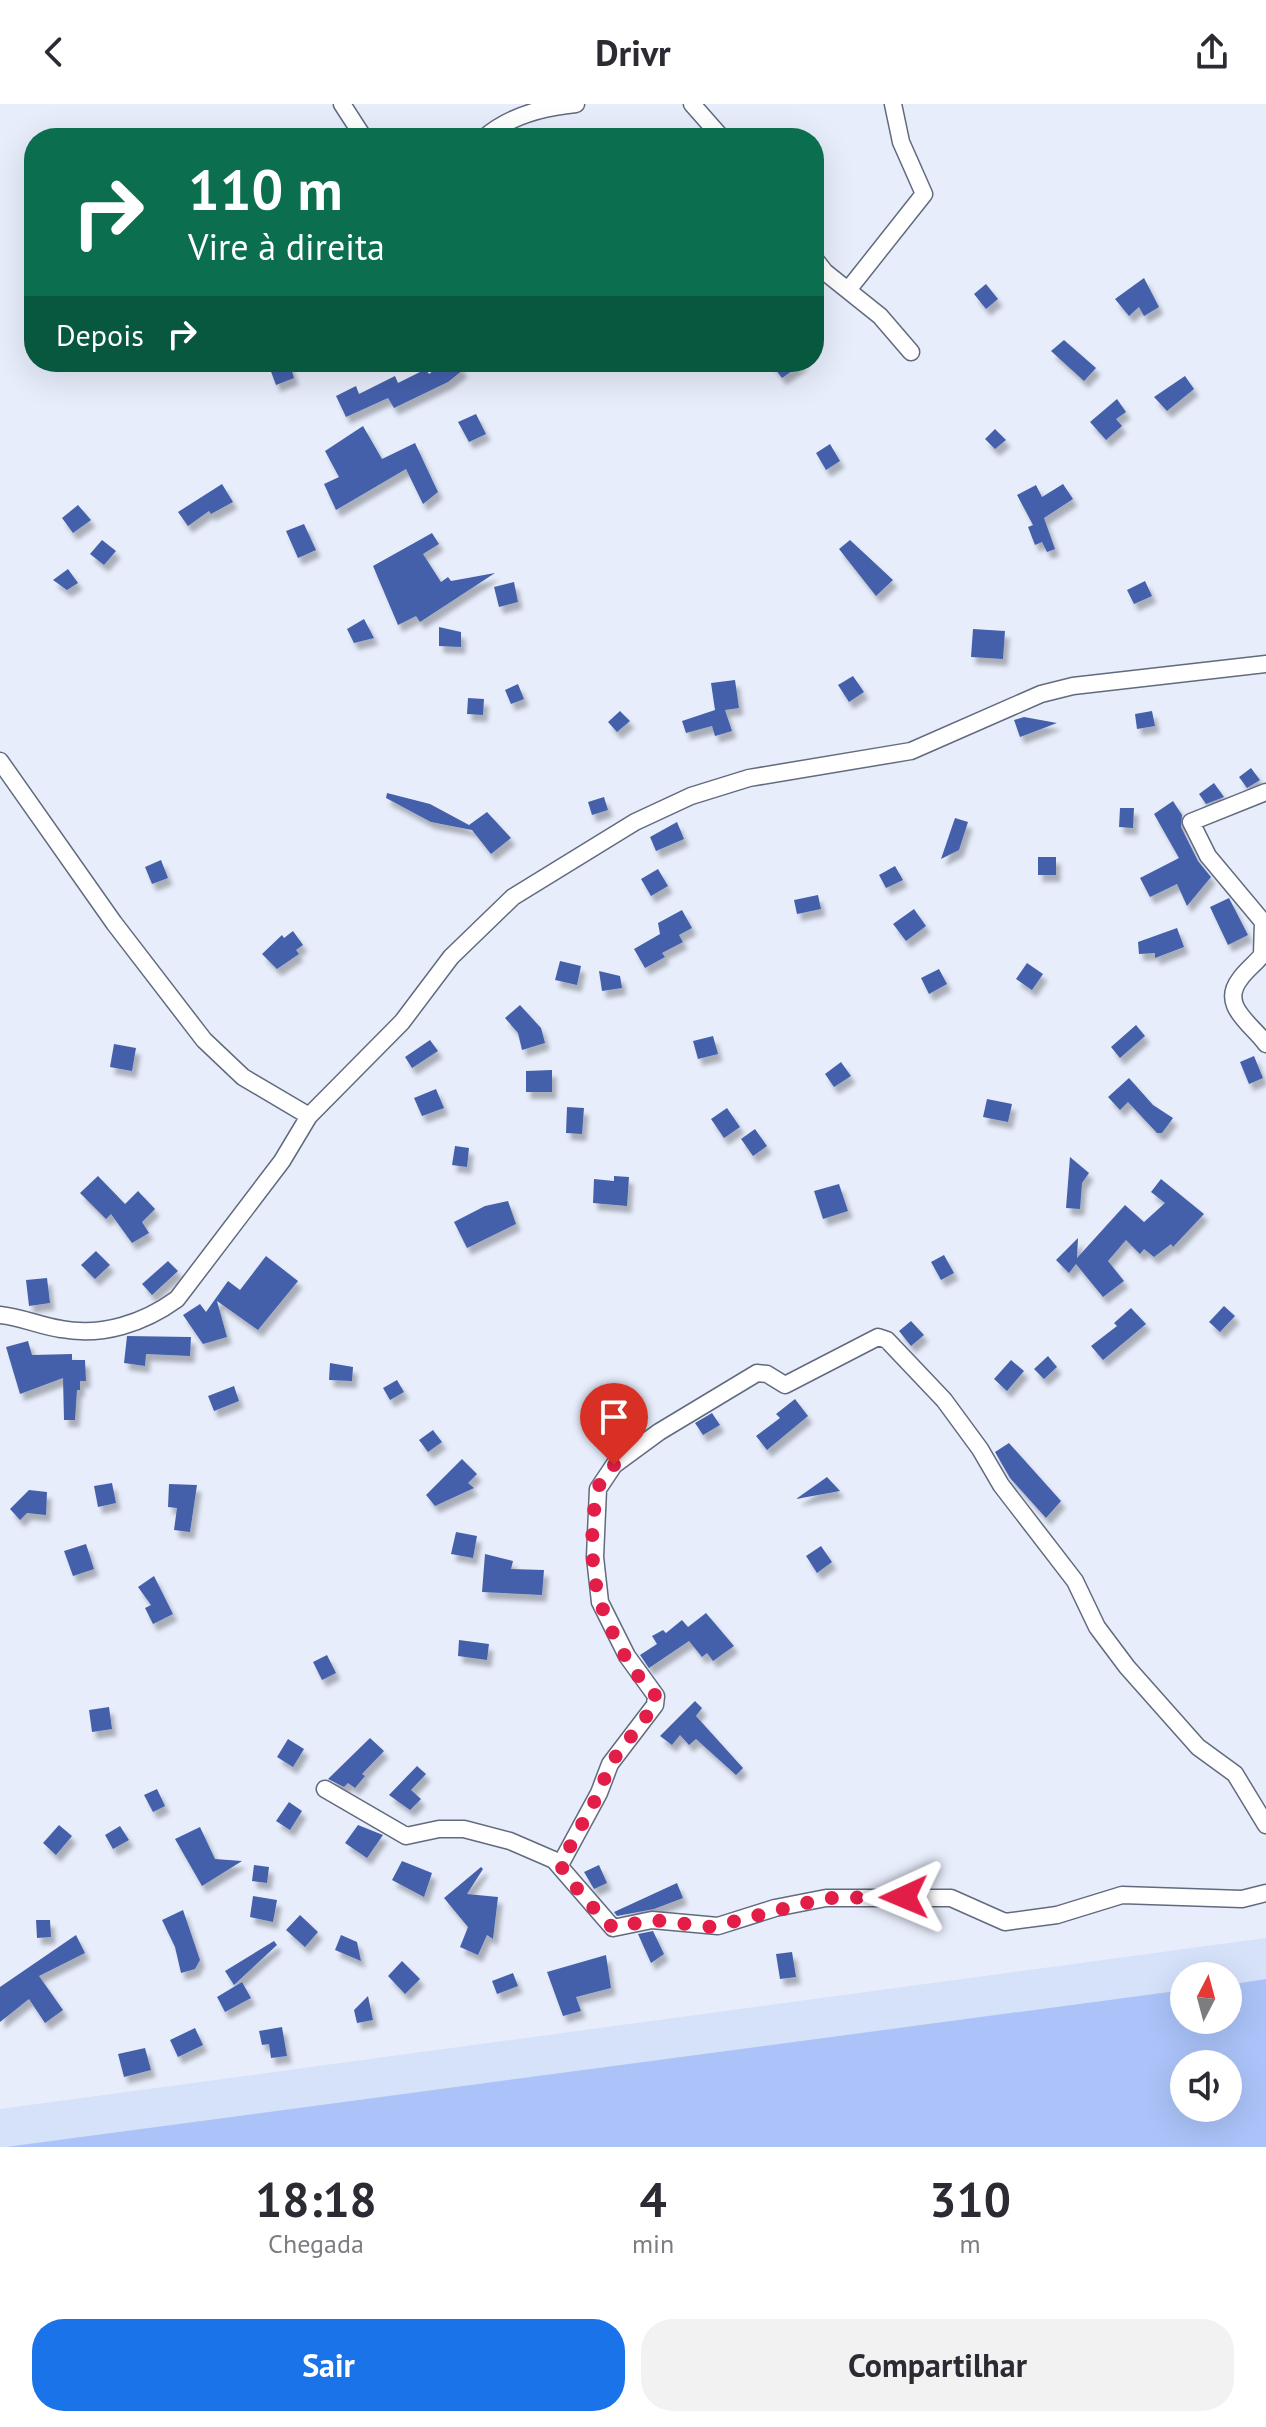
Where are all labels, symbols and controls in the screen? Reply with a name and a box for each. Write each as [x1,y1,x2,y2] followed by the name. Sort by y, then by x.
[595,29,671,76] text: Drivr
[32,30,76,74] icon: back
[1190,30,1234,74] icon: share
[188,153,343,225] text: 110 m
[56,160,160,264] icon: right
[188,223,385,270] text: Vire à direita
[160,312,204,356] icon: right
[56,315,144,354] text: Depois
[580,1383,648,1465] pin
[592,1395,636,1439] icon: arrive
[862,1855,946,1939] position arrow
[1170,1962,1242,2034] north arrow
[1170,1962,1242,2122] map controls
[1170,2050,1242,2122] button: sound
[255,2168,377,2230] text: 18:18
[639,2168,667,2230] text: 4
[929,2168,1011,2230] text: 310
[268,2227,364,2260] text: Chegada
[632,2227,674,2260] text: min
[960,2227,981,2260] text: m
[32,2319,625,2411] button: Sair
[641,2319,1234,2411] button: Compartilhar

